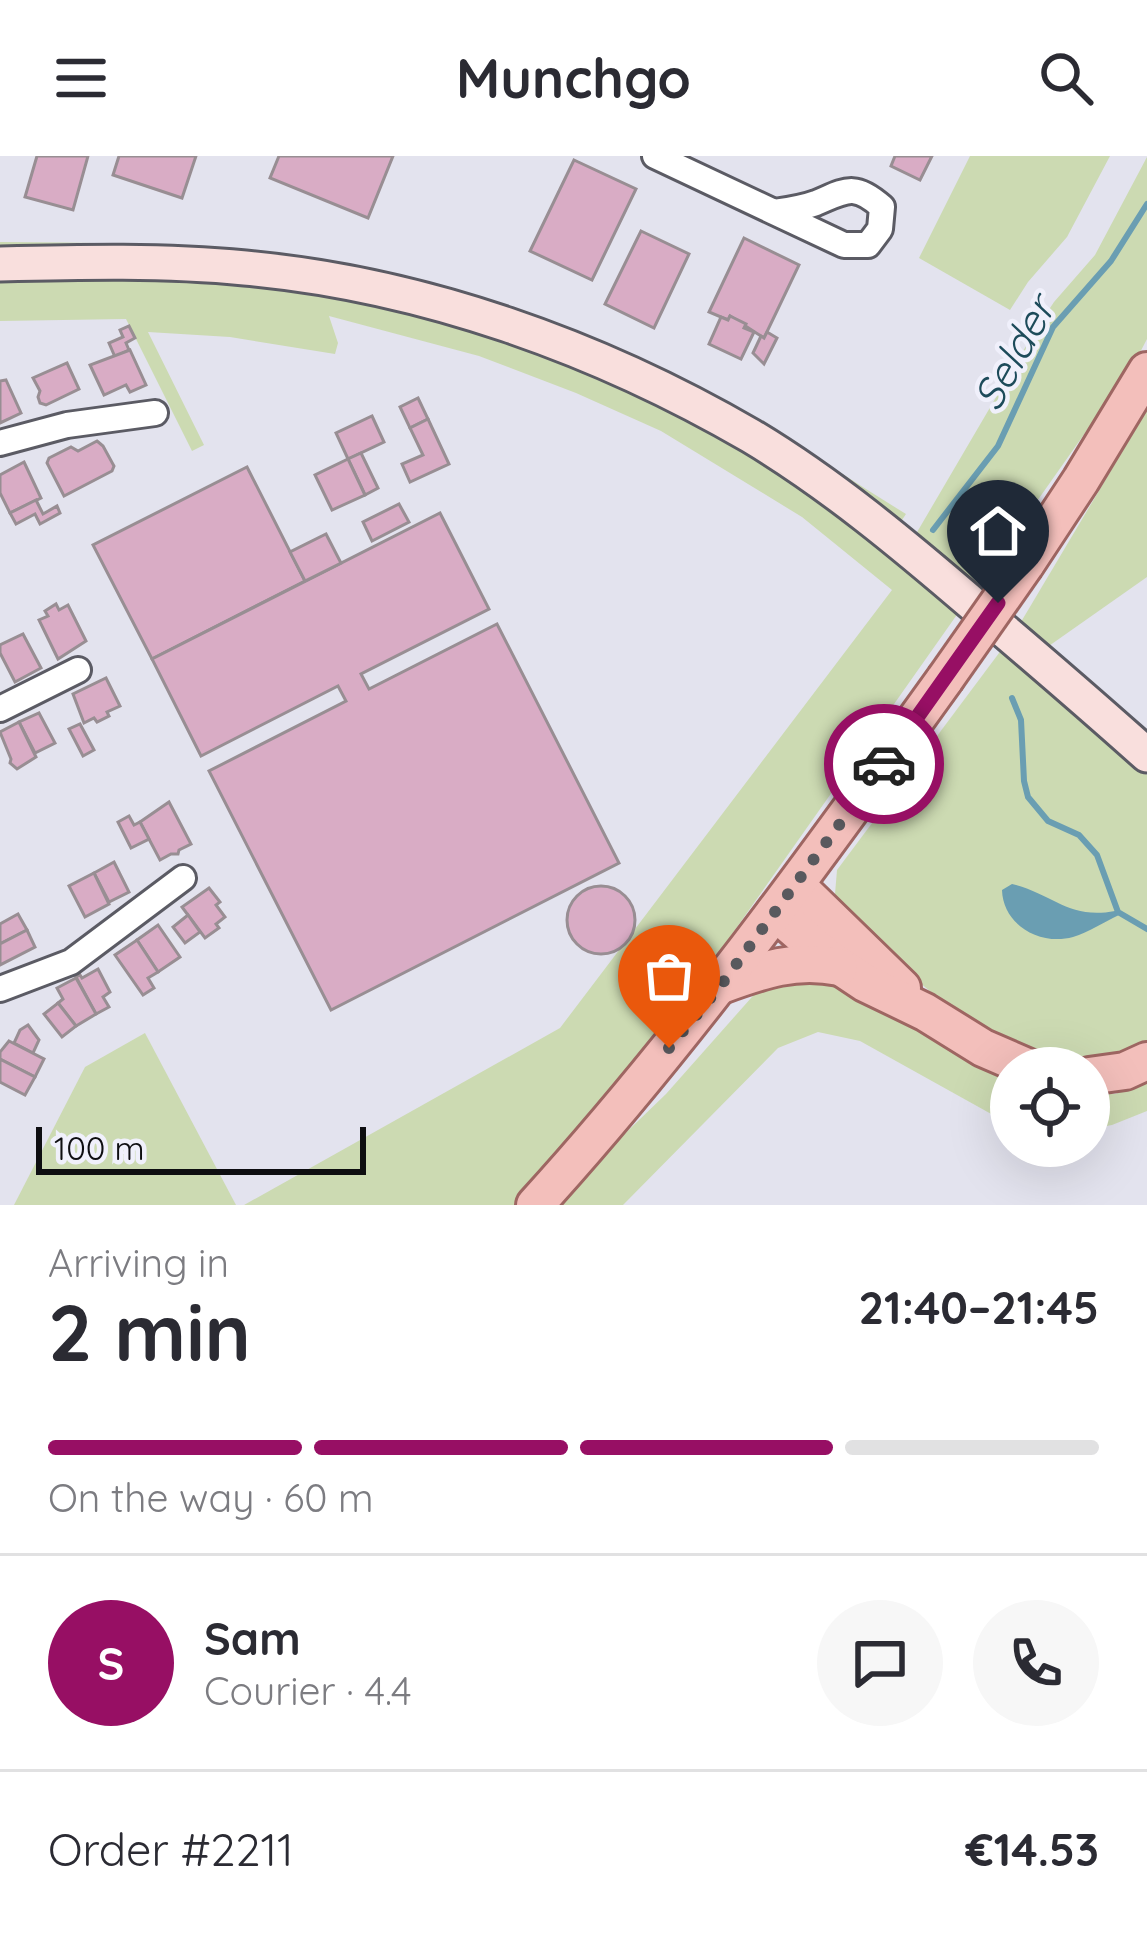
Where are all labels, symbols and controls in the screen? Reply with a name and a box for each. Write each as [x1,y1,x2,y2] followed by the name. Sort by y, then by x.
[456,44,691,112] text: Munchgo
[48,45,114,111] icon: menu
[1033,45,1099,111] icon: search
[961,282,1069,419] water label: Selder
[947,480,1049,603] pin
[965,498,1031,564] icon: home
[824,704,944,824] courier
[851,731,917,797] icon: car
[618,925,720,1048] pin
[636,943,702,1009] icon: bag
[990,1047,1110,1167] map controls
[990,1047,1110,1167] button: locate
[36,1121,366,1174] scale bar
[54,1127,145,1168] text: 100 m
[48,1238,229,1287] text: Arriving in
[859,1279,1099,1335] text: 21:40–21:45
[48,1283,251,1381] text: 2 min
[48,1473,374,1522] text: On the way · 60 m
[817,1600,943,1726] button: chat
[973,1600,1099,1726] button: phone
[204,1610,301,1666] text: Sam
[98,1635,124,1691] text: S
[204,1666,412,1715] text: Courier · 4.4
[48,1821,294,1877] text: Order #2211
[966,1821,1099,1877] text: €14.53

